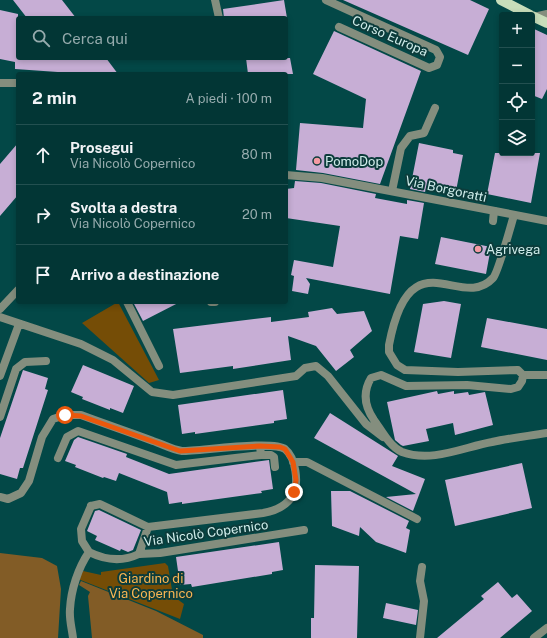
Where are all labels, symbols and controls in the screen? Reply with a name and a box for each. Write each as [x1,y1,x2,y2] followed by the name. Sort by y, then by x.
[499,12,535,156] map controls
[499,12,535,48] button: +
[350,13,430,59] street label: Corso Europa
[16,16,288,60] search box
[30,27,52,49] icon: search
[62,30,128,47] text: Cerca qui
[499,48,535,84] button: −
[499,84,535,120] button: locate
[32,88,77,108] text: 2 min
[185,91,272,106] text: A piedi · 100 m
[499,120,535,156] button: layers
[70,139,133,156] text: Prosegui
[32,144,54,166] icon: ahead
[241,147,272,162] text: 80 m
[325,154,383,169] place label: PomoDop
[70,156,195,171] text: Via Nicolò Copernico
[312,156,322,166] marker: PomoDop
[404,173,488,205] street label: Via Borgoratti
[70,199,177,216] text: Svolta a destra
[32,204,54,226] icon: right
[242,207,272,222] text: 20 m
[70,216,195,231] text: Via Nicolò Copernico
[486,242,540,257] place label: Agrivega
[473,244,483,254] marker: Agrivega
[32,264,54,286] icon: arrive
[70,266,219,283] text: Arrivo a destinazione
[56,406,74,424] route start
[285,483,303,501] route end
[143,517,269,549] street label: Via Nicolò Copernico
[109,571,193,601] park label: Giardino di Via Copernico

